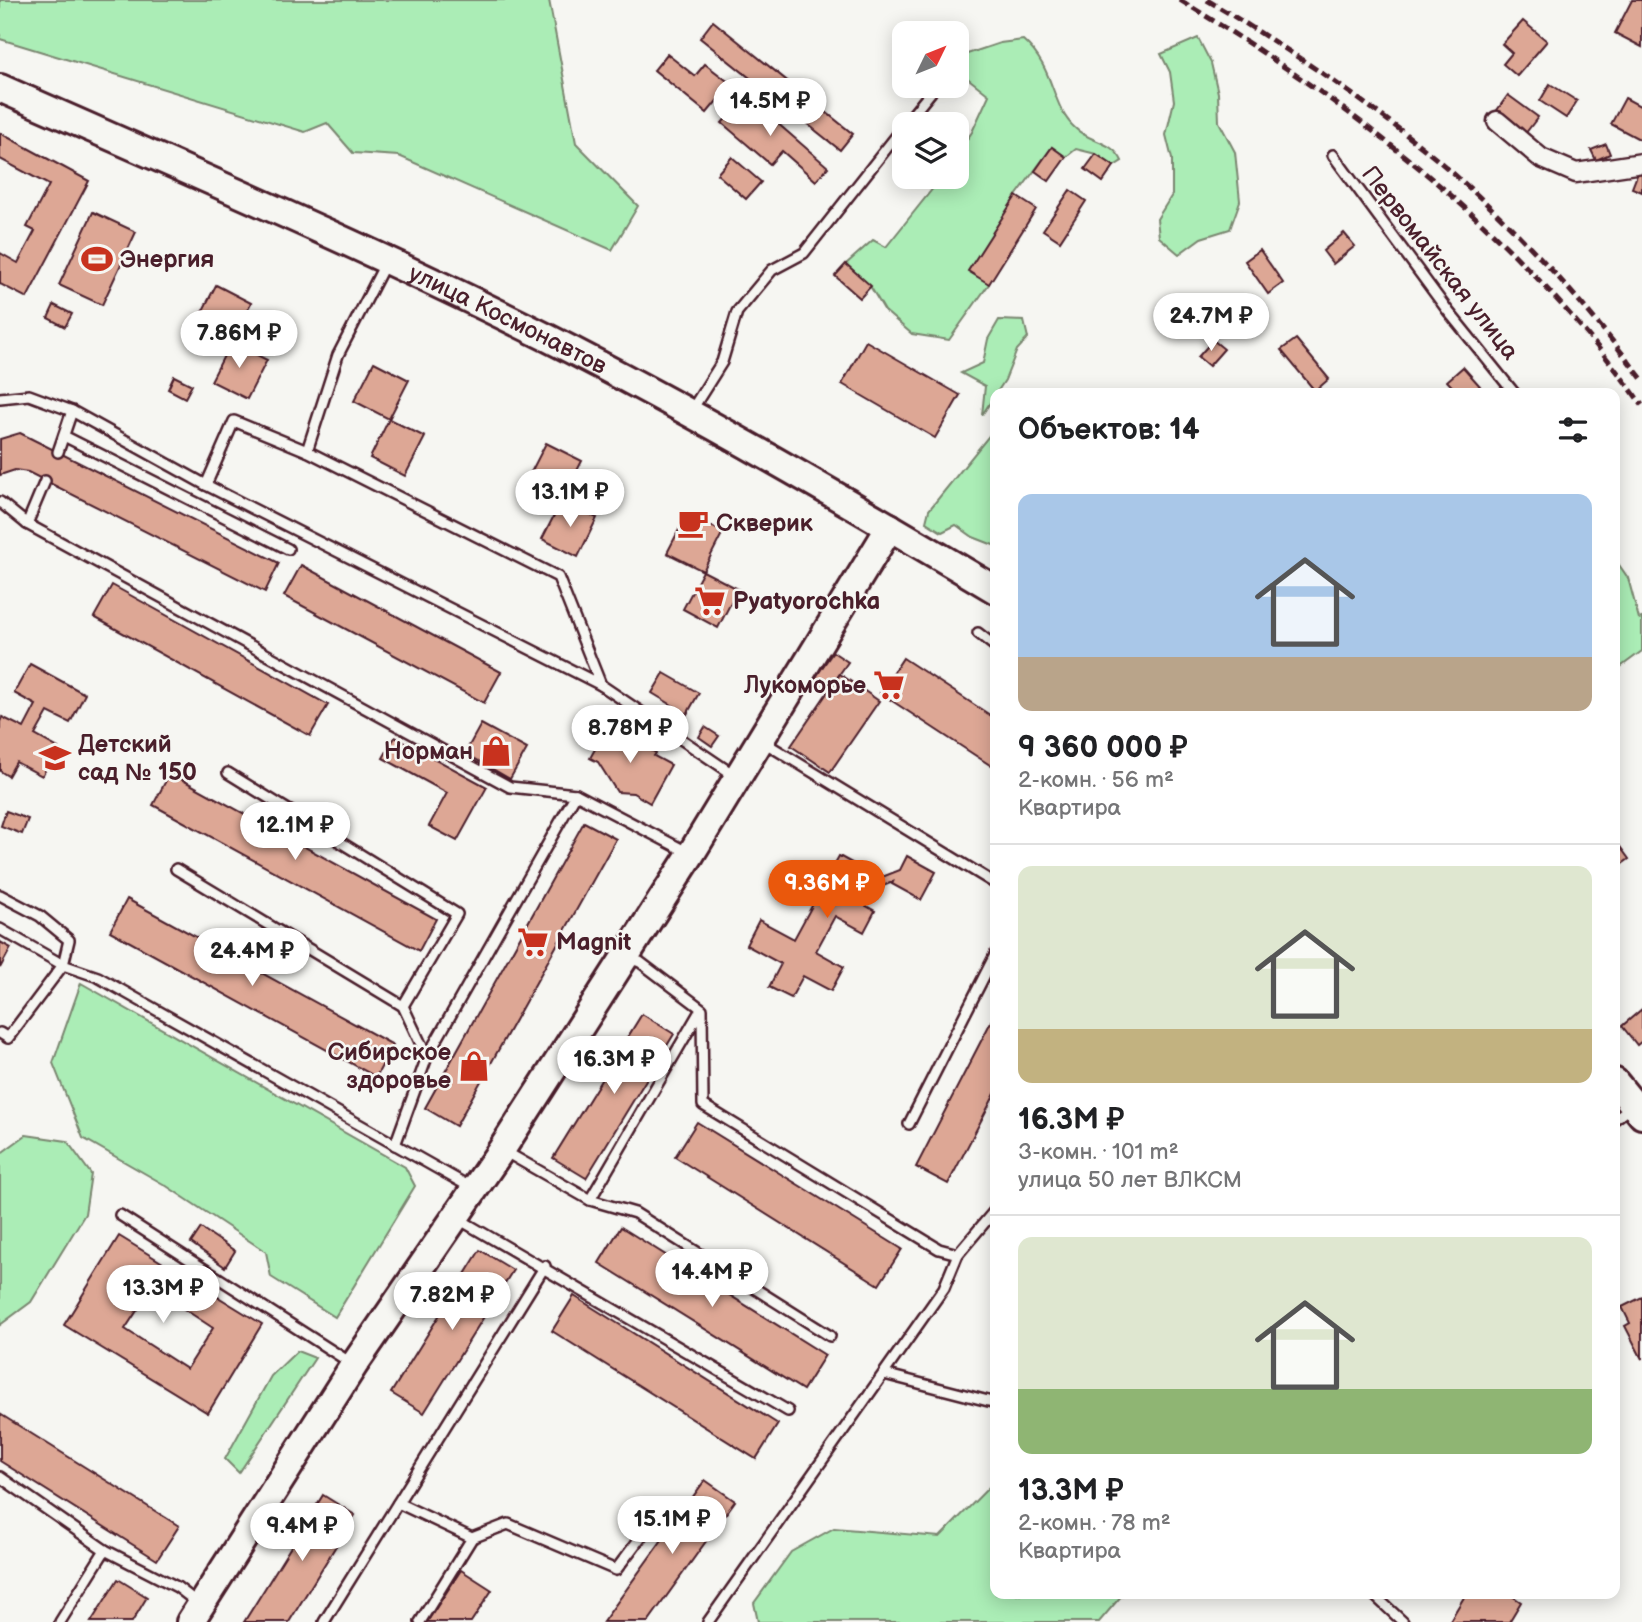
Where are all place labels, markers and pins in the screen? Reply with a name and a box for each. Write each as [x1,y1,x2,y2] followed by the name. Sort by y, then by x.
[705,78,835,138] pin: 14.5M ₽
[80,242,114,276] sports icon: Энергия
[120,245,214,274] place label: Энергия
[1146,294,1276,353] pin: 24.7M ₽
[174,310,304,370] pin: 7.86M ₽
[505,470,635,529] pin: 13.1M ₽
[676,506,710,540] cafe icon: Скверик
[716,509,814,538] place label: Скверик
[693,584,727,618] supermarket icon: Pyatyorochka
[733,587,880,616] place label: Pyatyorochka
[872,668,906,702] supermarket icon: Лукоморье
[743,671,866,700] place label: Лукоморье
[565,706,695,765] pin: 8.78M ₽
[78,730,197,787] place label: Детский сад № 150
[479,734,513,768] shop icon: Норман
[384,737,473,766] place label: Норман
[38,741,72,775] school or university icon: Детский сад № 150
[230,802,360,862] pin: 12.1M ₽
[762,860,892,920] pin: 9.36M ₽
[516,925,550,959] supermarket icon: Magnit
[187,928,317,988] pin: 24.4M ₽
[556,928,631,957] place label: Magnit
[549,1036,679,1096] pin: 16.3M ₽
[328,1038,451,1095] place label: Сибирское здоровье
[457,1049,491,1083] shop icon: Сибирское здоровье
[647,1250,777,1309] pin: 14.4M ₽
[98,1266,228,1325] pin: 13.3M ₽
[387,1272,517,1332] pin: 7.82M ₽
[607,1496,737,1556] pin: 15.1M ₽
[245,1504,359,1563] pin: 9.4M ₽

